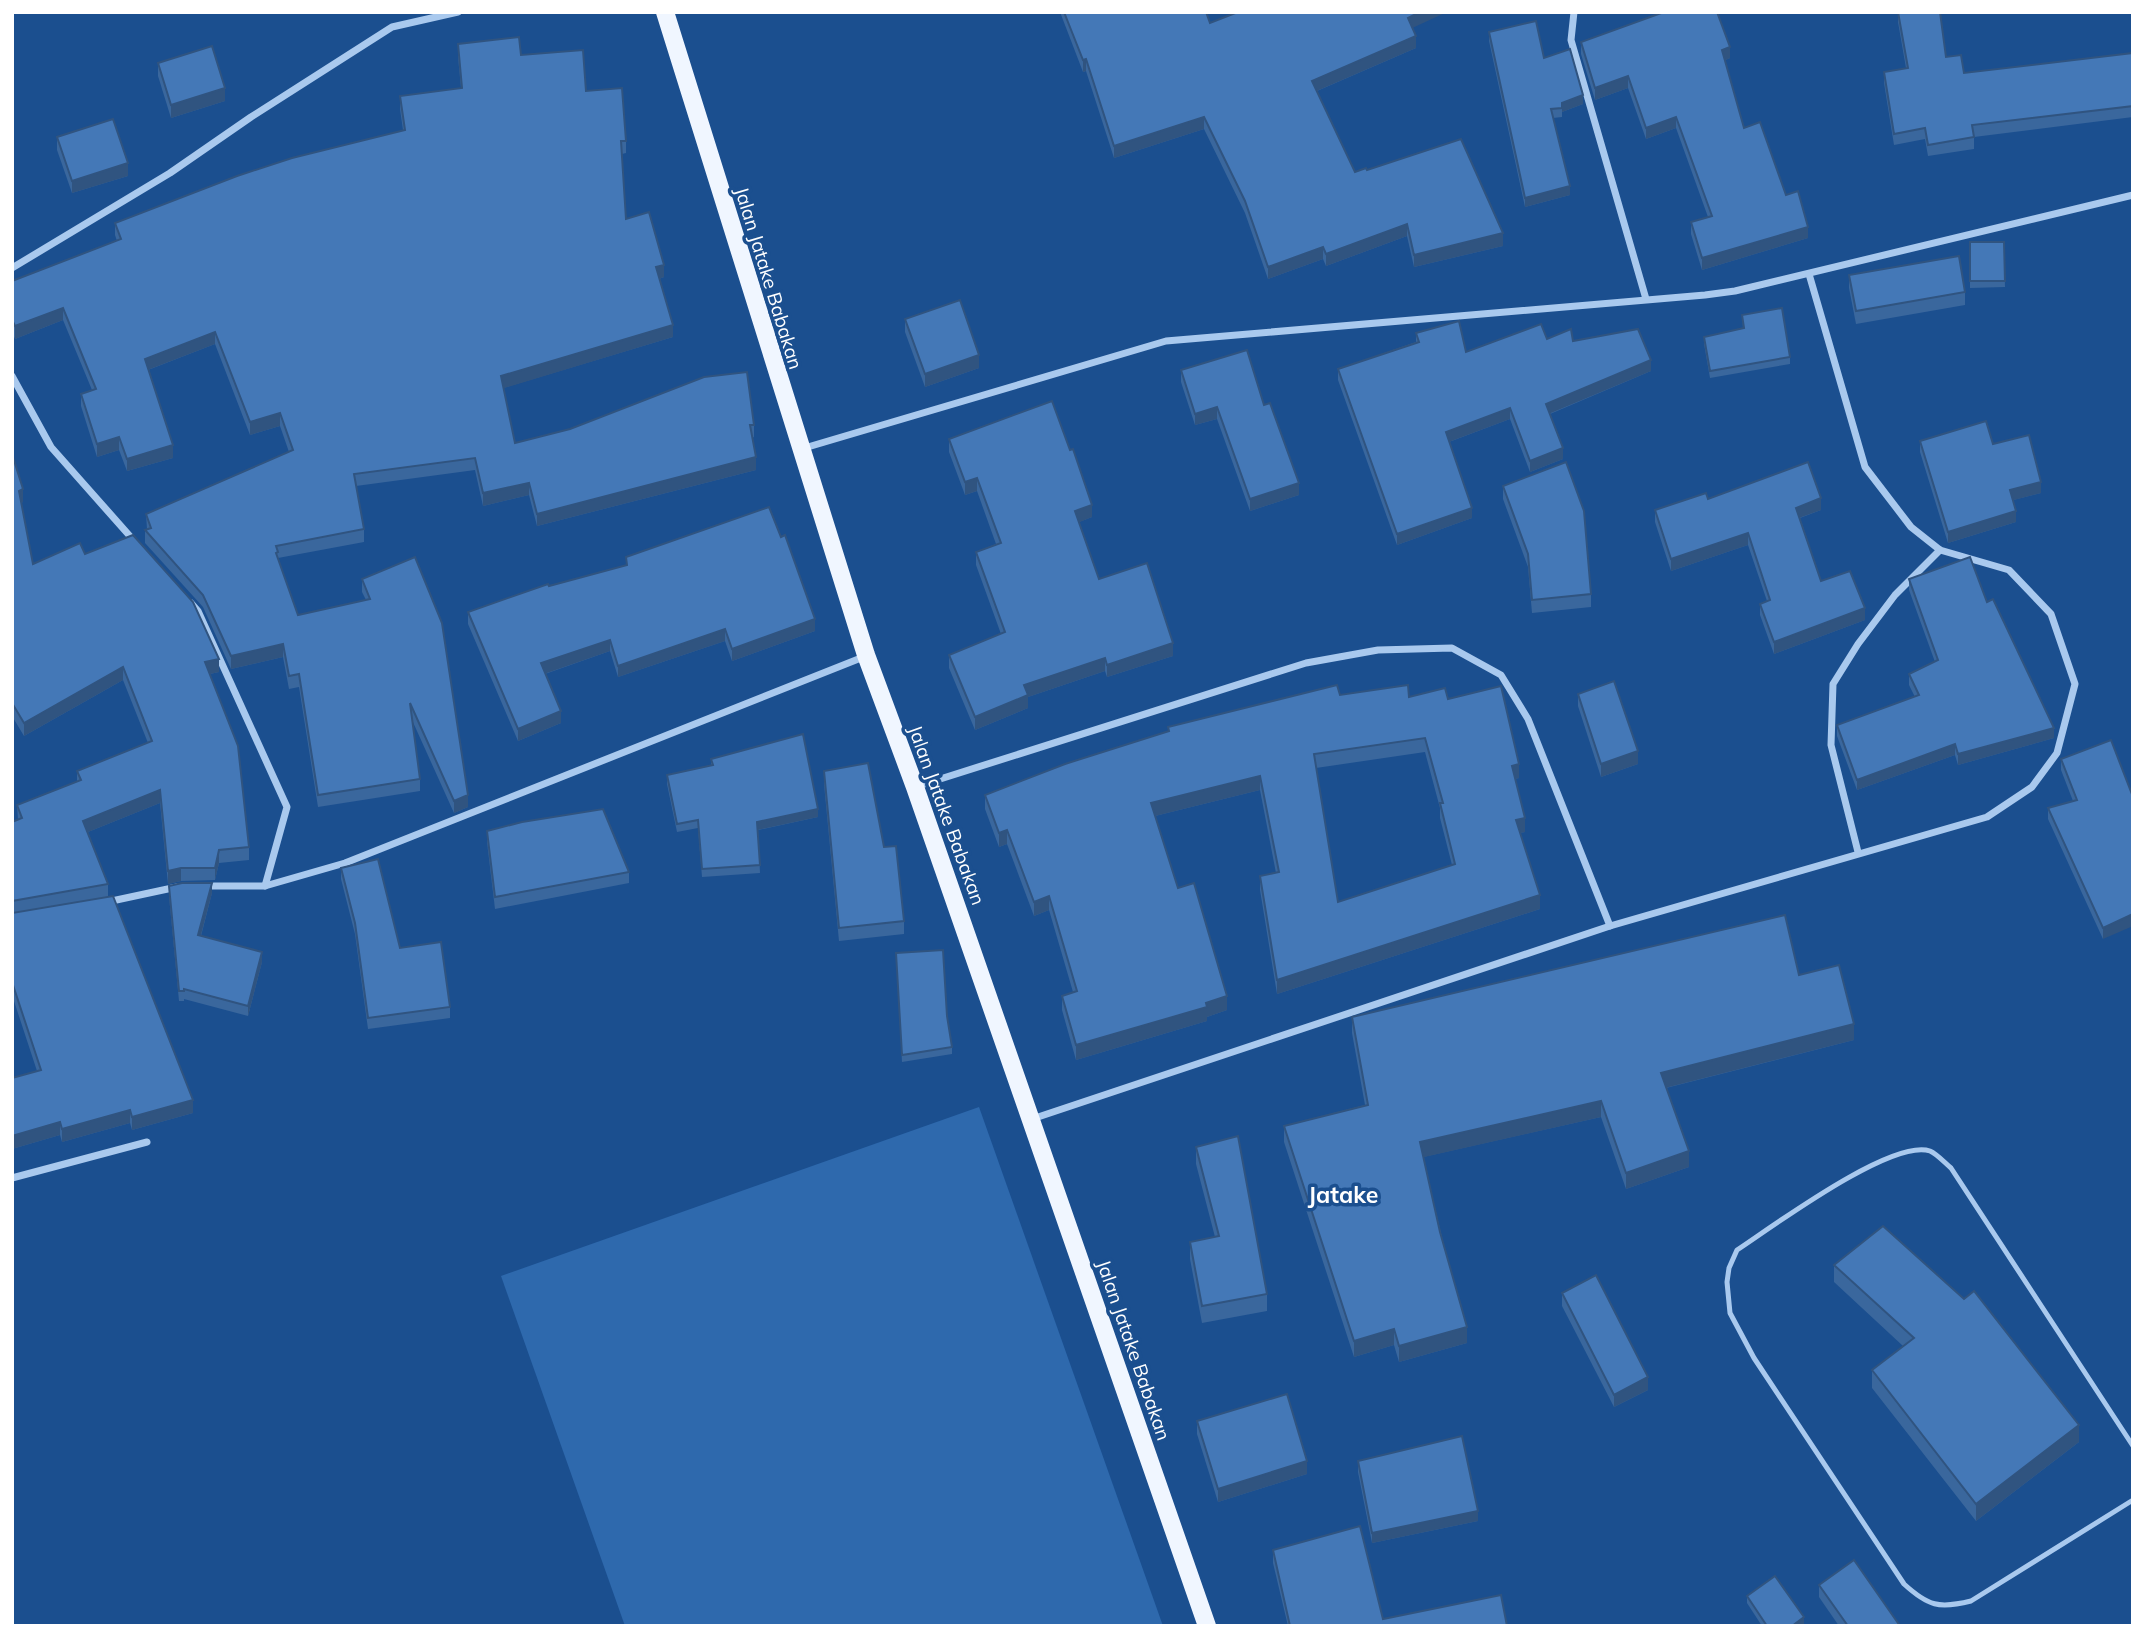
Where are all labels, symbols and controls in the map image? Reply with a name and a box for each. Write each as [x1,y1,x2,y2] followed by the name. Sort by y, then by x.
[730,184,808,372] street label: Jalan Jatake Babakan
[903,722,991,908] street label: Jalan Jatake Babakan
[1308,1180,1378,1209] district label: Jatake
[1092,1256,1176,1444] street label: Jalan Jatake Babakan

